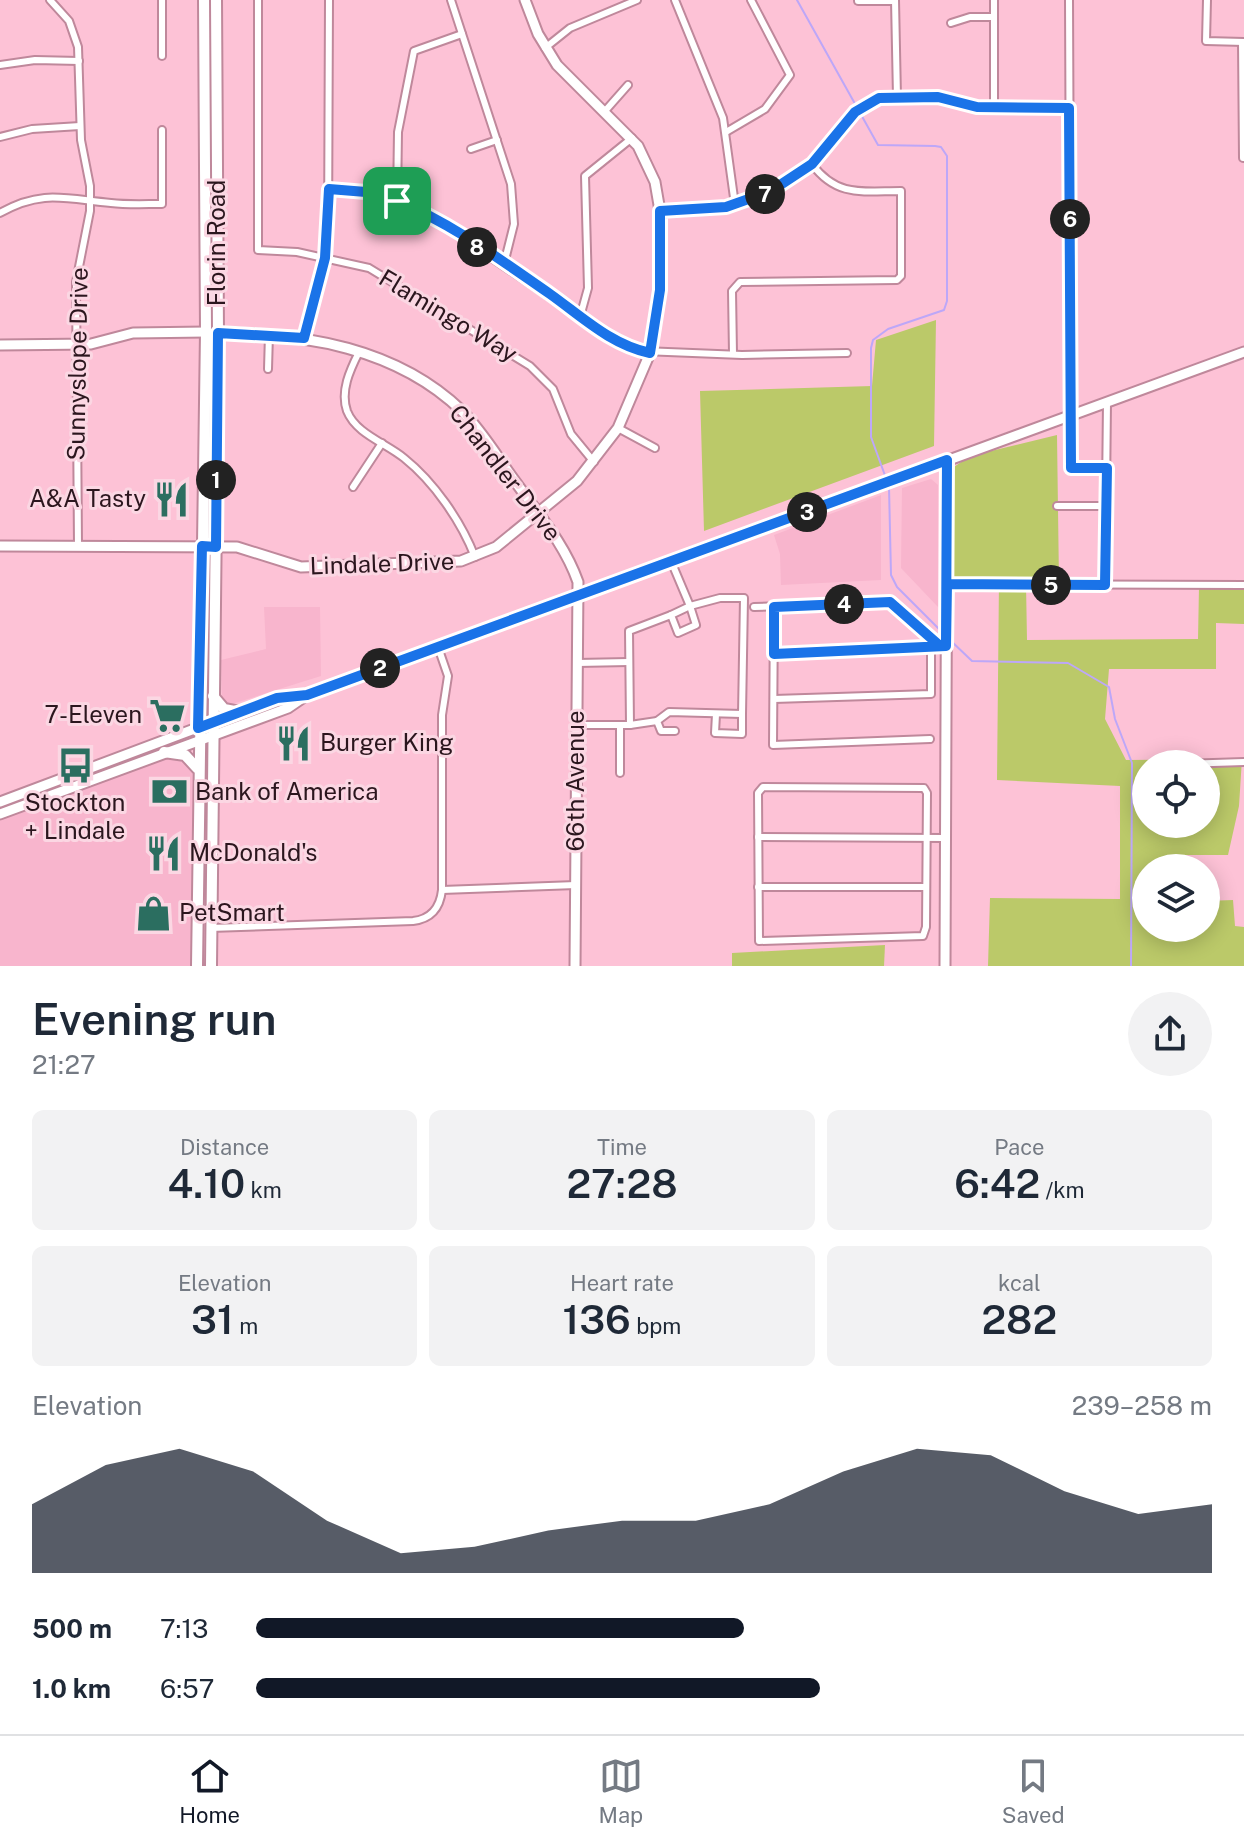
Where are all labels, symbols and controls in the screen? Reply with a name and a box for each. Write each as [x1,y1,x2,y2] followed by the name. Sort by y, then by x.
[363,167,431,235] pin
[745,174,785,214] pin: 7
[375,179,419,223] icon: arrive
[202,180,230,306] street label: Florin Road
[758,181,772,207] text: 7
[1050,199,1090,239] pin: 6
[1063,206,1077,232] text: 6
[457,227,497,267] pin: 8
[470,234,484,260] text: 8
[374,263,523,367] street label: Flamingo Way
[61,267,93,461] street label: Sunnyslope Drive
[444,399,568,546] street label: Chandler Drive
[196,460,236,500] pin: 1
[211,467,221,493] text: 1
[153,480,191,518] restaurant icon: A&A Tasty
[29,484,146,512] place label: A&A Tasty
[787,492,827,532] pin: 3
[800,499,814,525] text: 3
[309,546,455,580] street label: Lindale Drive
[1031,565,1071,605] pin: 5
[1044,572,1058,598] text: 5
[824,584,864,624] pin: 4
[837,591,851,617] text: 4
[360,648,400,688] pin: 2
[373,655,387,681] text: 2
[149,696,187,734] supermarket icon: 7-Eleven
[45,700,142,728] place label: 7-Eleven
[561,710,589,852] street label: 66th Avenue
[275,724,313,762] restaurant icon: Burger King
[320,728,454,756] place label: Burger King
[56,747,94,785] bus stop icon: Stockton + Lindale
[1132,750,1220,942] map controls
[1132,750,1220,838] button: locate
[150,773,188,811] bank icon: Bank of America
[195,777,379,805] place label: Bank of America
[25,788,125,844] place label: Stockton + Lindale
[144,834,182,872] restaurant icon: McDonald's
[189,838,317,866] place label: McDonald's
[1132,854,1220,942] button: layers
[134,894,172,932] shop icon: PetSmart
[179,898,285,926] place label: PetSmart
[1128,992,1212,1076] button: share
[32,993,277,1045] text: Evening run
[32,1049,96,1080] text: 21:27
[180,1134,269,1160] text: Distance
[597,1134,647,1160] text: Time
[994,1134,1044,1160] text: Pace
[167,1160,245,1207] text: 4.10
[566,1160,678,1207] text: 27:28
[954,1160,1040,1207] text: 6:42
[245,1177,282,1203] text: km
[1040,1177,1085,1203] text: /km
[178,1270,271,1296] text: Elevation
[570,1270,674,1296] text: Heart rate
[998,1270,1041,1296] text: kcal
[191,1296,234,1343] text: 31
[563,1296,631,1343] text: 136
[981,1296,1057,1343] text: 282
[234,1313,258,1339] text: m
[631,1313,681,1339] text: bpm
[32,1390,142,1421] text: Elevation
[1072,1390,1212,1421] text: 239–258 m
[32,1613,112,1644] text: 500 m
[160,1613,208,1644] text: 7:13
[32,1673,111,1704] text: 1.0 km
[160,1673,214,1704] text: 6:57
[179,1754,240,1828] tab: Home
[599,1754,643,1828] tab: Map
[1002,1754,1065,1828] tab: Saved

